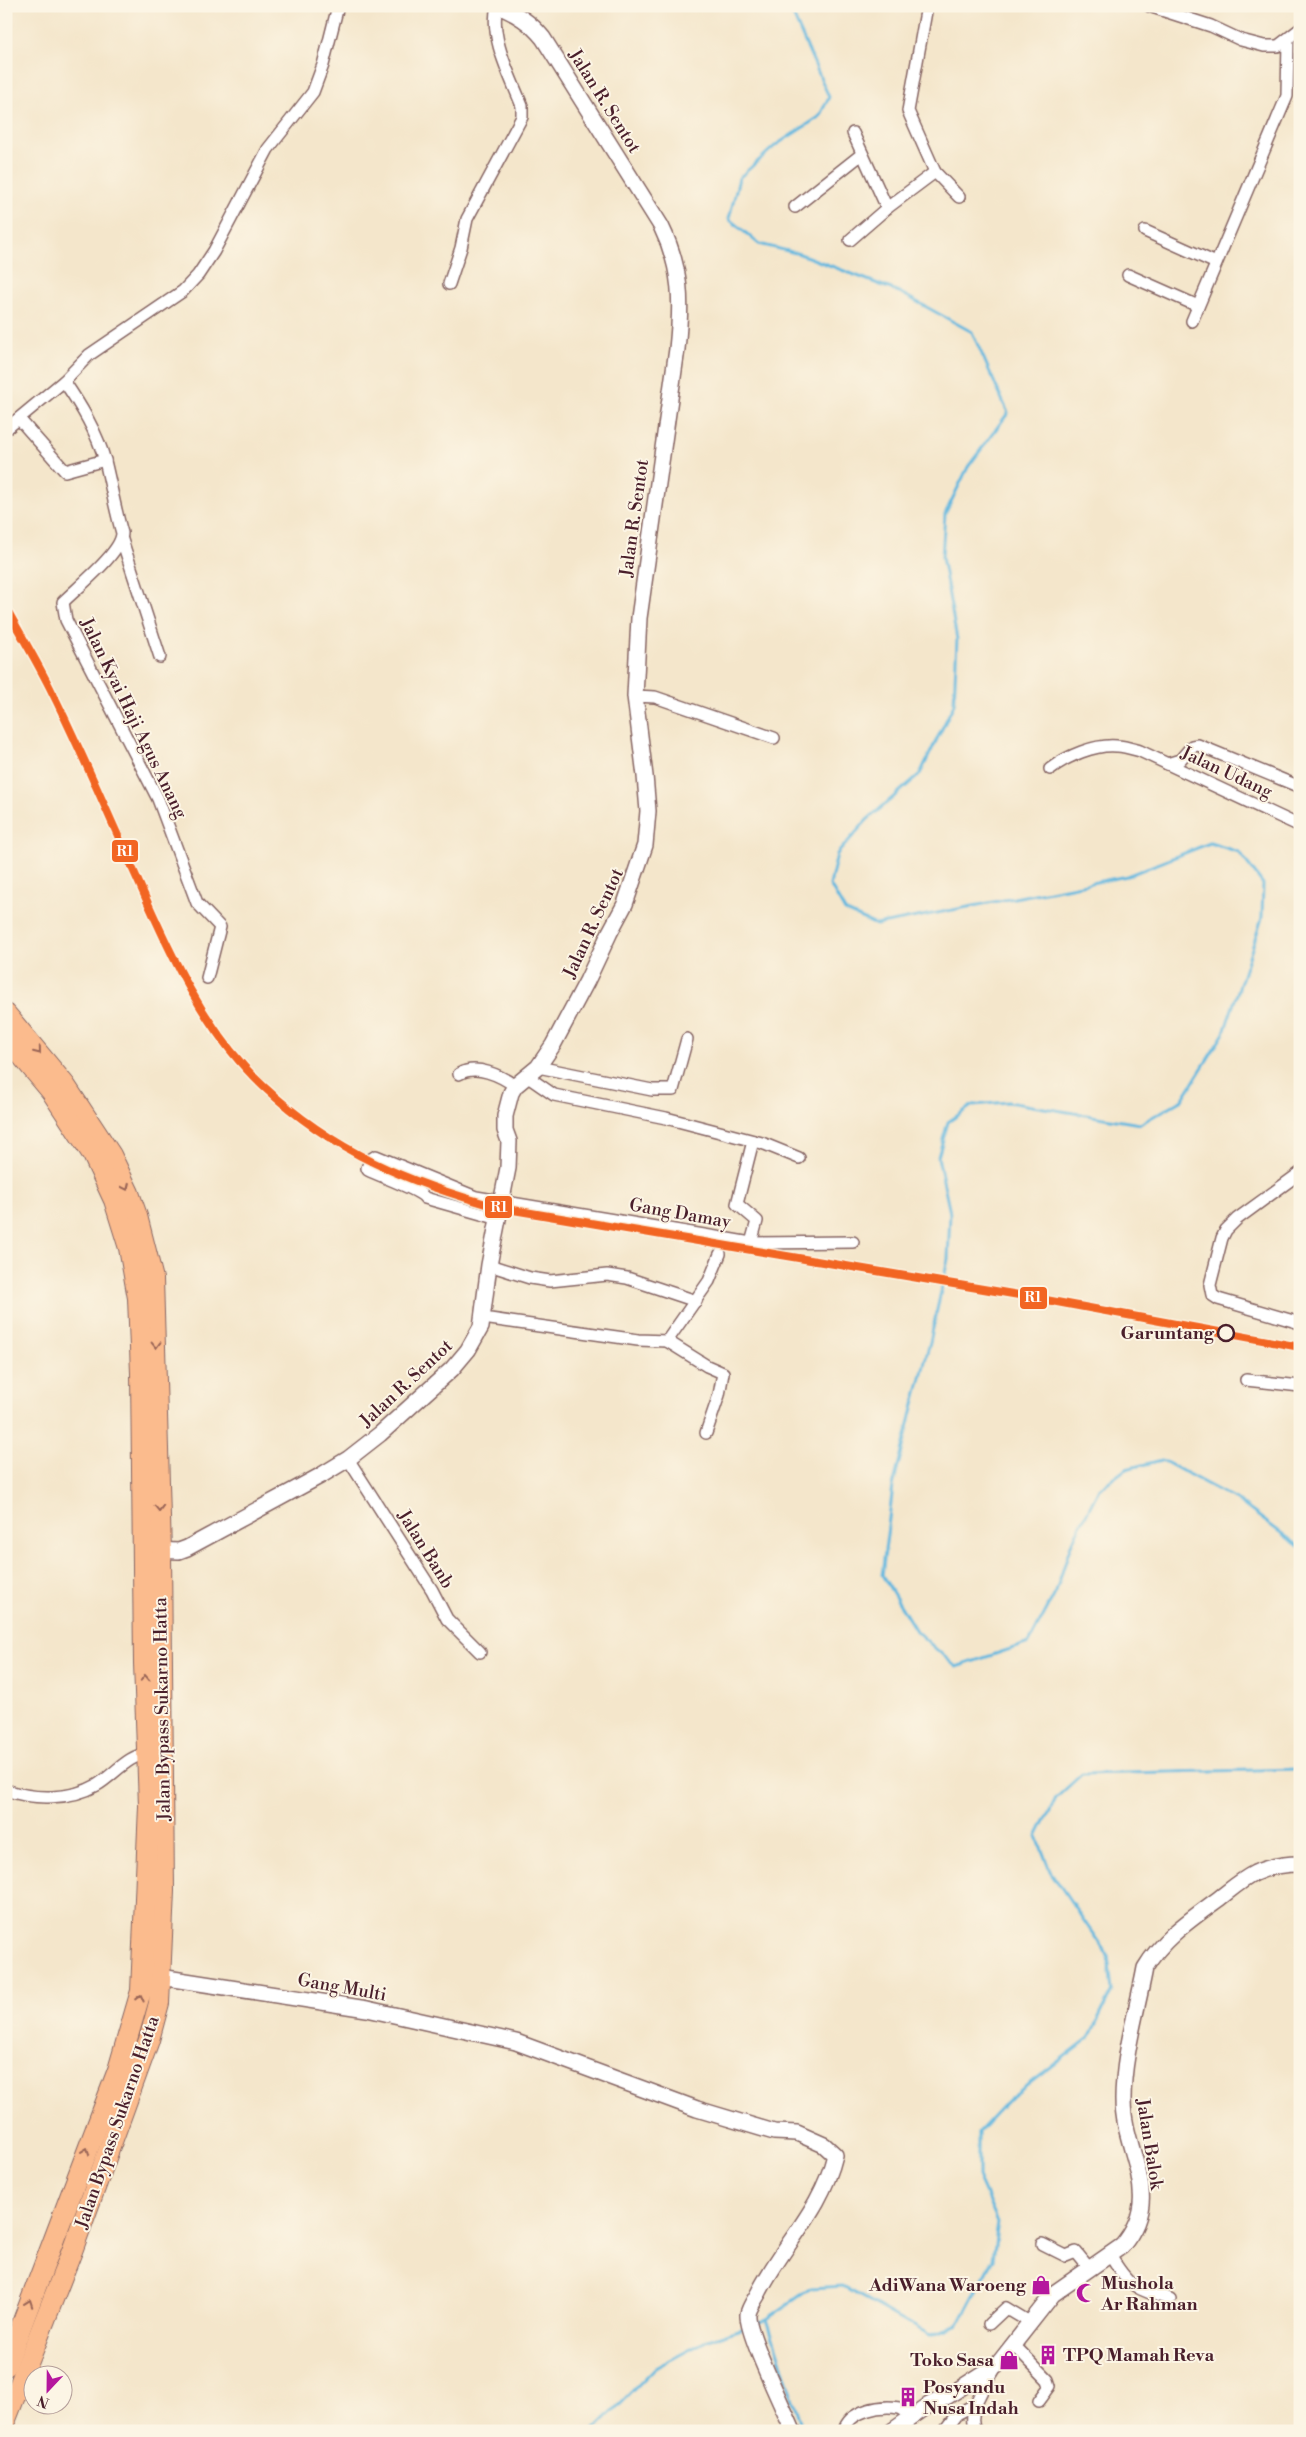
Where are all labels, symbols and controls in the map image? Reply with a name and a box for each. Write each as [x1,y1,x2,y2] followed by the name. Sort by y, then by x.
[563,44,646,158] street label: Jalan R. Sentot
[615,457,654,579] street label: Jalan R. Sentot
[74,613,193,823] street label: Jalan Kyai Haji Agus Anang
[1177,741,1277,804] street label: Jalan Udang
[111,839,139,863] line badge: R1
[116,843,134,861] text: R1
[558,864,629,983] street label: Jalan R. Sentot
[32,1045,40,1054] one-way arrow
[120,1182,130,1191] one-way arrow
[627,1193,733,1234] street label: Gang Damay
[484,1195,513,1219] line badge: R1
[490,1199,508,1217] text: R1
[1019,1286,1048,1310] line badge: R1
[1024,1289,1042,1307] text: R1
[1121,1322,1215,1345] place label: Garuntang
[1217,1324,1235,1342] marker: Garuntang
[354,1334,458,1433] street label: Jalan R. Sentot
[151,1342,161,1349] one-way arrow
[153,1504,164,1512] one-way arrow
[392,1505,459,1593] street label: Jalan Banb
[149,1596,176,1822] street label: Jalan Bypass Sukarno Hatta
[140,1674,150,1682] one-way arrow
[296,1968,388,2007] street label: Gang Multi
[134,1993,145,2002] one-way arrow
[70,2012,165,2233] street label: Jalan Bypass Sukarno Hatta
[1131,2096,1168,2193] street label: Jalan Balok
[80,2147,90,2156] one-way arrow
[1100,2272,1198,2316] place label: Mushola Ar Rahman
[868,2274,1027,2297] place label: AdiWana Waroeng
[1030,2274,1052,2296] shop icon: AdiWana Waroeng
[1075,2282,1097,2304] mosque icon: Mushola Ar Rahman
[23,2300,33,2308] one-way arrow
[1037,2344,1059,2366] building icon: TPQ Mamah Reva
[1063,2344,1214,2367] place label: TPQ Mamah Reva
[910,2349,994,2372] place label: Toko Sasa
[998,2349,1020,2371] shop icon: Toko Sasa
[22,2364,72,2414] north arrow
[923,2376,1019,2420] place label: Posyandu Nusa Indah
[897,2386,919,2408] building icon: Posyandu Nusa Indah
[35,2391,52,2412] text: N

